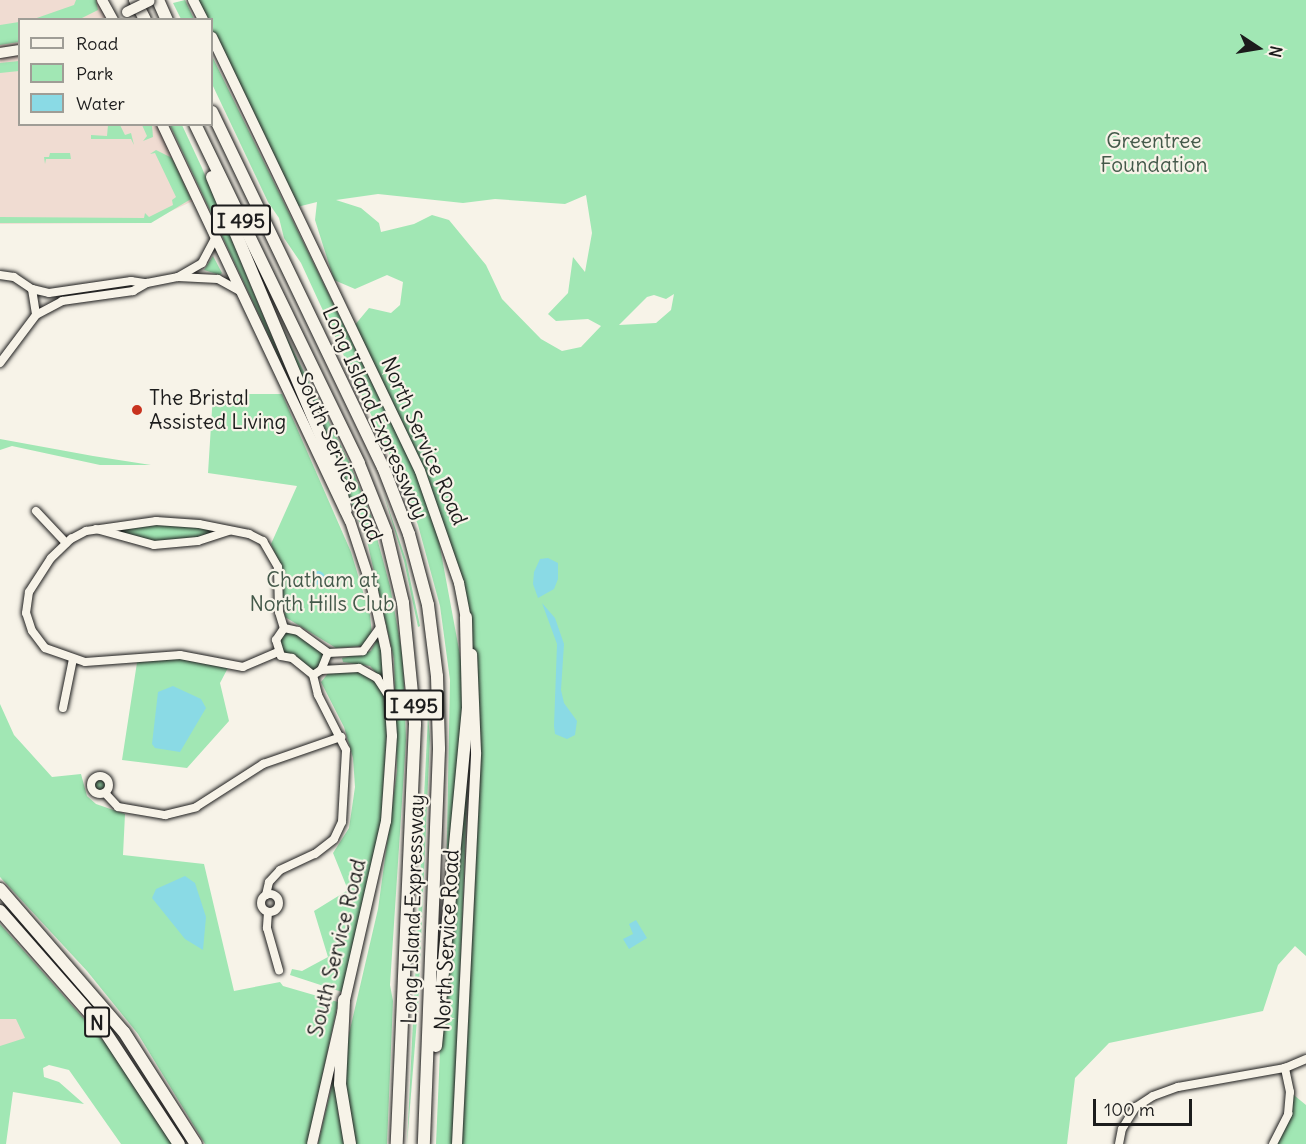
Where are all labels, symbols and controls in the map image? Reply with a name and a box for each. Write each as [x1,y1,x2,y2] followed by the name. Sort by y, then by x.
[18,18,213,126] legend
[1228,18,1288,78] north arrow
[76,32,118,55] text: Road
[1265,44,1287,59] text: N
[76,62,113,85] text: Park
[76,92,125,115] text: Water
[1100,128,1208,178] park label: Greentree Foundation
[210,203,272,237] road number: I 495
[317,303,433,523] street label: Long Island Expressway
[376,353,472,529] street label: North Service Road
[290,369,388,545] street label: South Service Road
[149,385,286,435] place label: The Bristal Assisted Living
[130,403,144,417] marker: The Bristal Assisted Living
[249,567,395,617] park label: Chatham at North Hills Club
[382,688,446,722] road number: I 495
[396,794,430,1024] street label: Long Island Expressway
[430,849,464,1031] street label: North Service Road
[303,857,371,1039] street label: South Service Road
[84,1005,110,1039] road number: N
[1096,1087,1195,1125] scale bar
[1104,1098,1155,1121] text: 100 m

